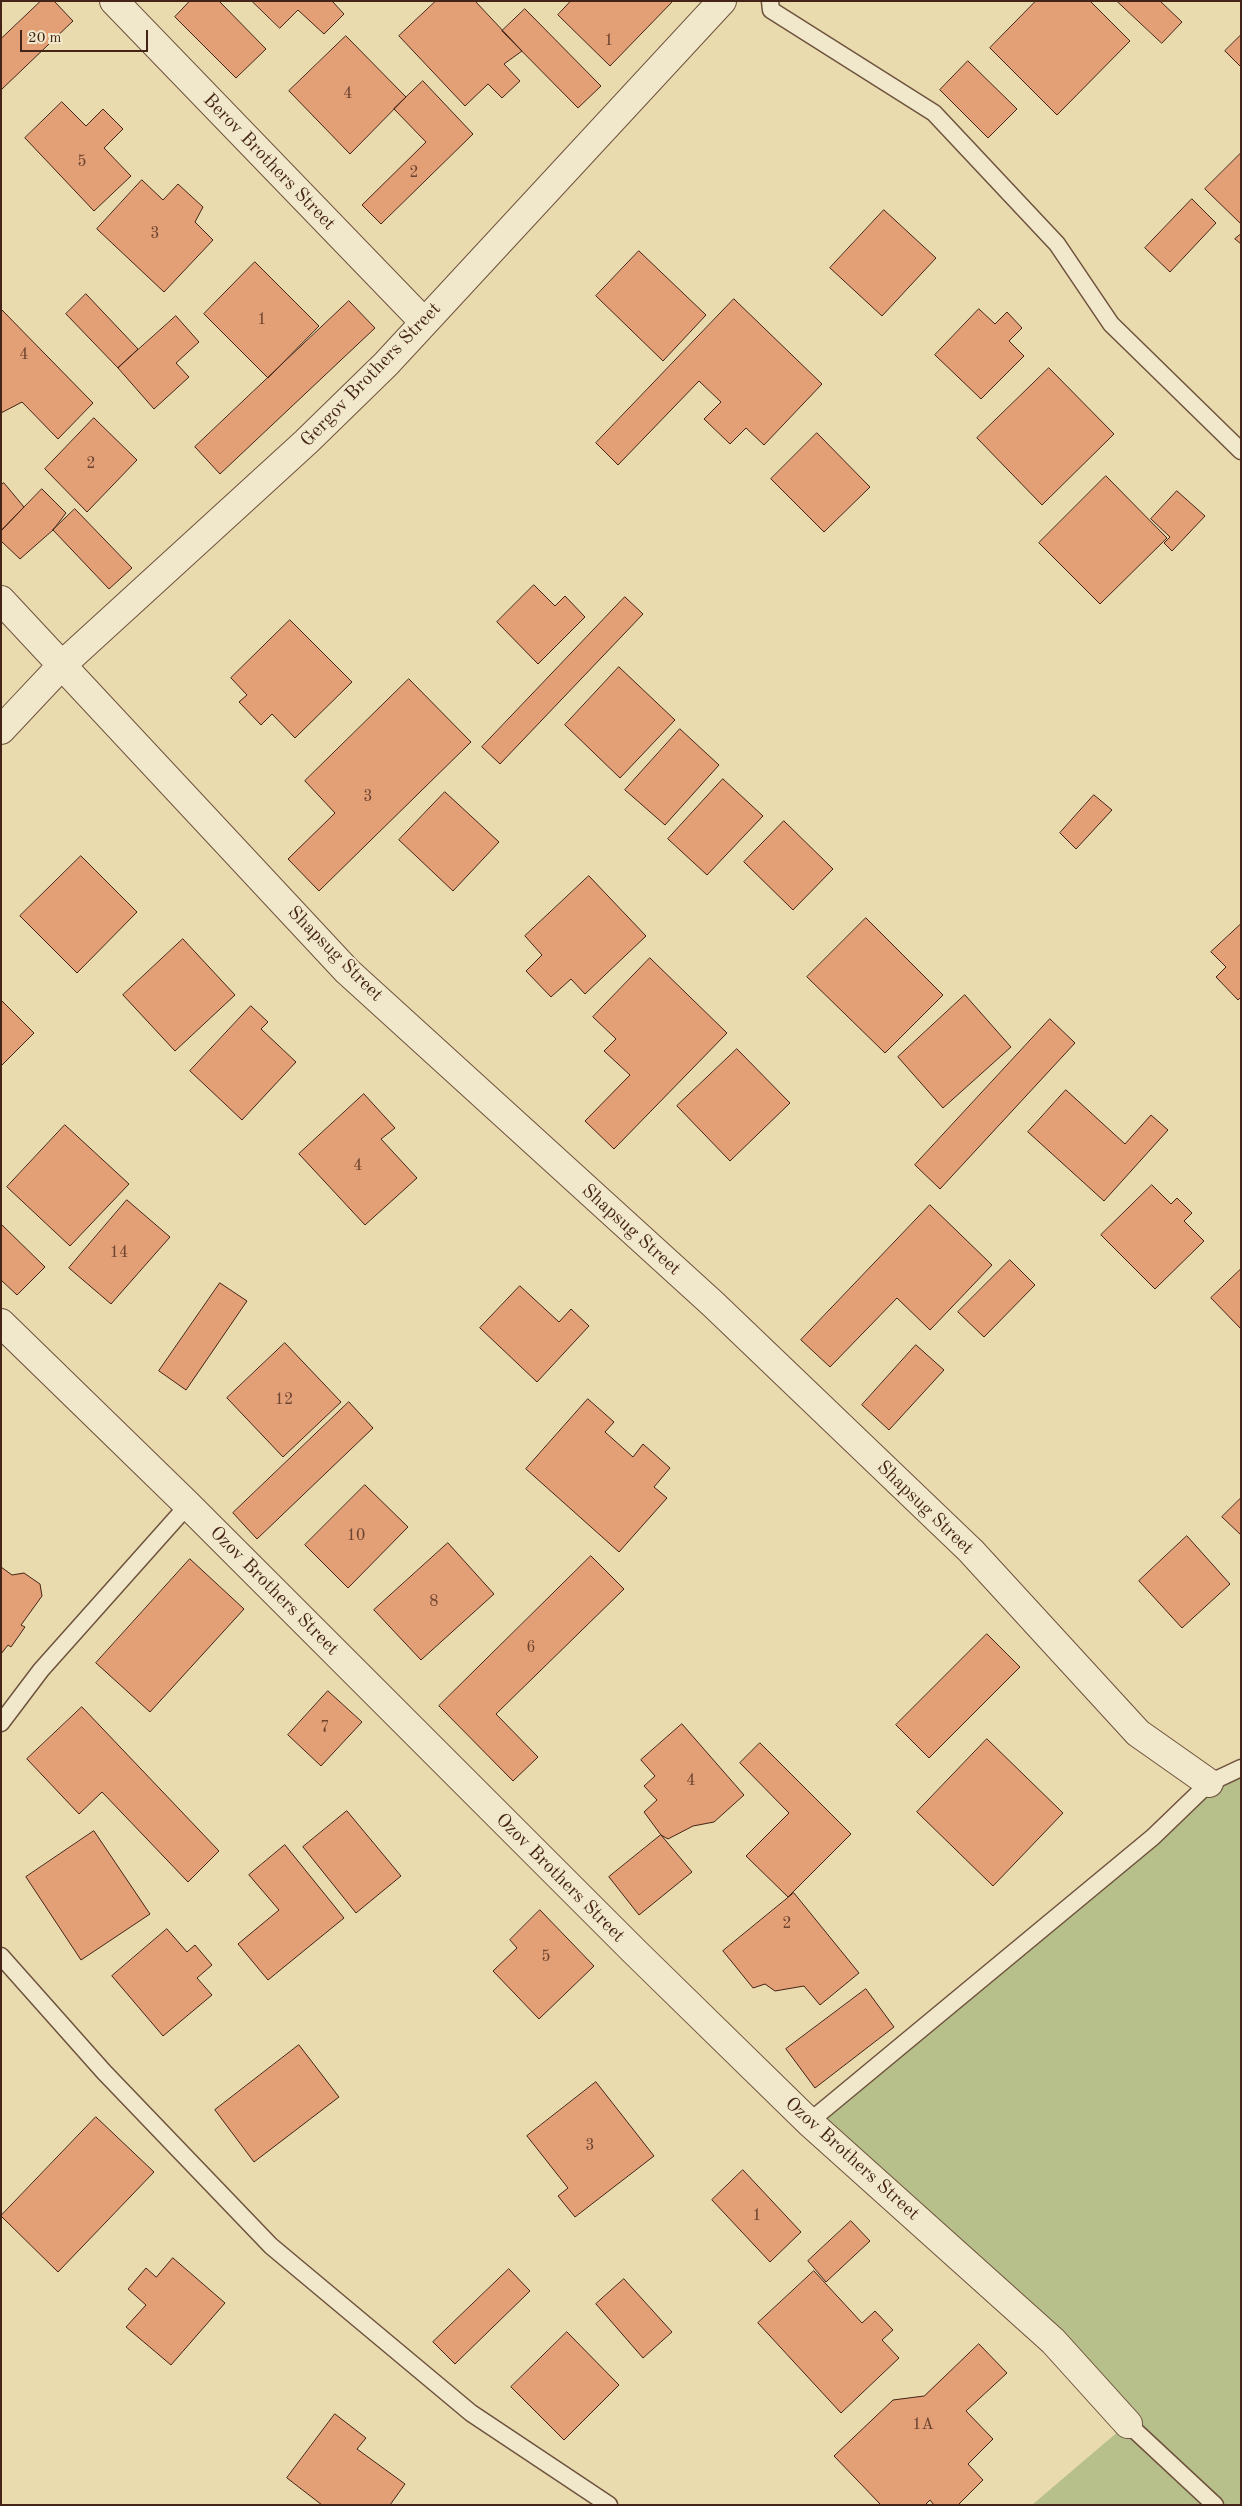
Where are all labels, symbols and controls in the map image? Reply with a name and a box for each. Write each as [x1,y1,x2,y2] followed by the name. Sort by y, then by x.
[22,20,150,52] scale bar
[28,31,62,46] text: 20 m
[604,31,614,51] house number: 1
[343,84,353,104] house number: 4
[198,89,340,235] street label: Berov Brothers Street
[77,152,87,172] house number: 5
[409,163,419,183] house number: 2
[150,224,160,244] house number: 3
[296,298,446,452] street label: Gergov Brothers Street
[257,310,267,330] house number: 1
[19,345,29,365] house number: 4
[86,454,96,474] house number: 2
[363,787,373,807] house number: 3
[283,902,387,1006] street label: Shapsug Street
[353,1156,363,1176] house number: 4
[577,1179,685,1281] street label: Shapsug Street
[110,1243,128,1263] house number: 14
[275,1390,293,1410] house number: 12
[872,1456,978,1560] street label: Shapsug Street
[205,1522,343,1660] street label: Ozov Brothers Street
[347,1526,365,1546] house number: 10
[429,1592,439,1612] house number: 8
[526,1638,536,1658] house number: 6
[320,1718,330,1738] house number: 7
[686,1771,696,1791] house number: 4
[491,1809,629,1947] street label: Ozov Brothers Street
[782,1914,792,1934] house number: 2
[541,1947,551,1967] house number: 5
[780,2093,924,2225] street label: Ozov Brothers Street
[585,2136,595,2156] house number: 3
[752,2206,762,2226] house number: 1
[912,2415,934,2435] house number: 1А

